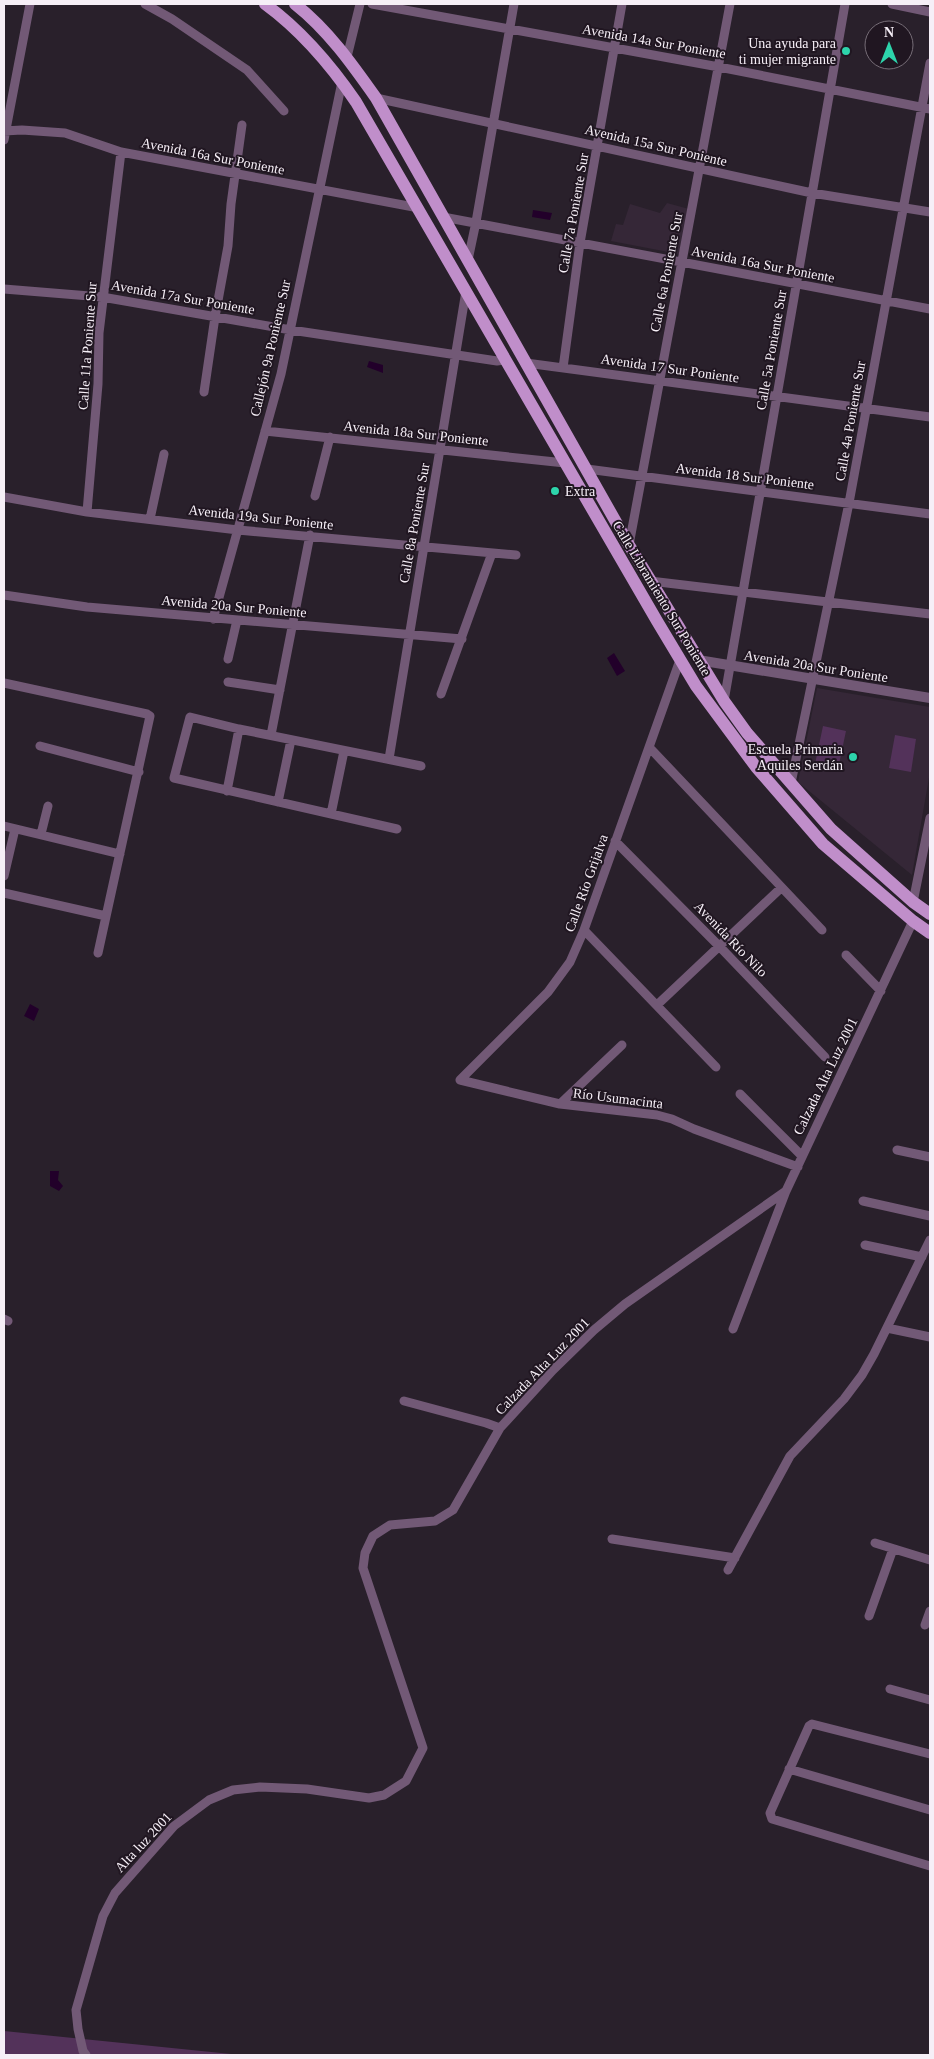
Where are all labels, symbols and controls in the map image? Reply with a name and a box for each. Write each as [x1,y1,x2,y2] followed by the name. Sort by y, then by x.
[864,20,914,70] north arrow
[581,21,727,62] street label: Avenida 14a Sur Poniente
[884,25,894,40] text: N
[739,36,837,67] place label: Una ayuda para ti mujer migrante
[840,45,852,57] marker: Una ayuda para ti mujer migrante
[583,122,728,169] street label: Avenida 15a Sur Poniente
[140,135,286,178] street label: Avenida 16a Sur Poniente
[556,152,592,274] street label: Calle 7a Poniente Sur
[648,211,686,333] street label: Calle 6a Poniente Sur
[690,243,836,286] street label: Avenida 16a Sur Poniente
[110,277,256,318] street label: Avenida 17a Sur Poniente
[247,278,294,418] street label: Callejón 9a Poniente Sur
[76,281,99,410] street label: Calle 11a Poniente Sur
[754,289,790,411] street label: Calle 5a Poniente Sur
[600,351,740,386] street label: Avenida 17 Sur Poniente
[833,360,869,482] street label: Calle 4a Poniente Sur
[343,418,489,449] street label: Avenida 18a Sur Poniente
[675,461,815,492] street label: Avenida 18 Sur Poniente
[397,462,433,584] street label: Calle 8a Poniente Sur
[565,484,596,499] place label: Extra
[549,485,561,497] marker: Extra
[188,502,334,533] street label: Avenida 19a Sur Poniente
[609,518,714,678] street label: Calle Libramiento Sur Poniente
[161,593,307,620] street label: Avenida 20a Sur Poniente
[743,648,889,685] street label: Avenida 20a Sur Poniente
[748,742,844,773] place label: Escuela Primaria Aquiles Serdán
[847,751,859,763] marker: Escuela Primaria Aquiles Serdán
[562,832,611,934] street label: Calle Río Grijalva
[691,899,770,980] street label: Avenida Río Nilo
[791,1015,860,1137] street label: Calzada Alta Luz 2001
[572,1086,665,1112] street label: Río Usumacinta
[492,1315,592,1418] street label: Calzada Alta Luz 2001
[112,1809,175,1875] street label: Alta luz 2001

